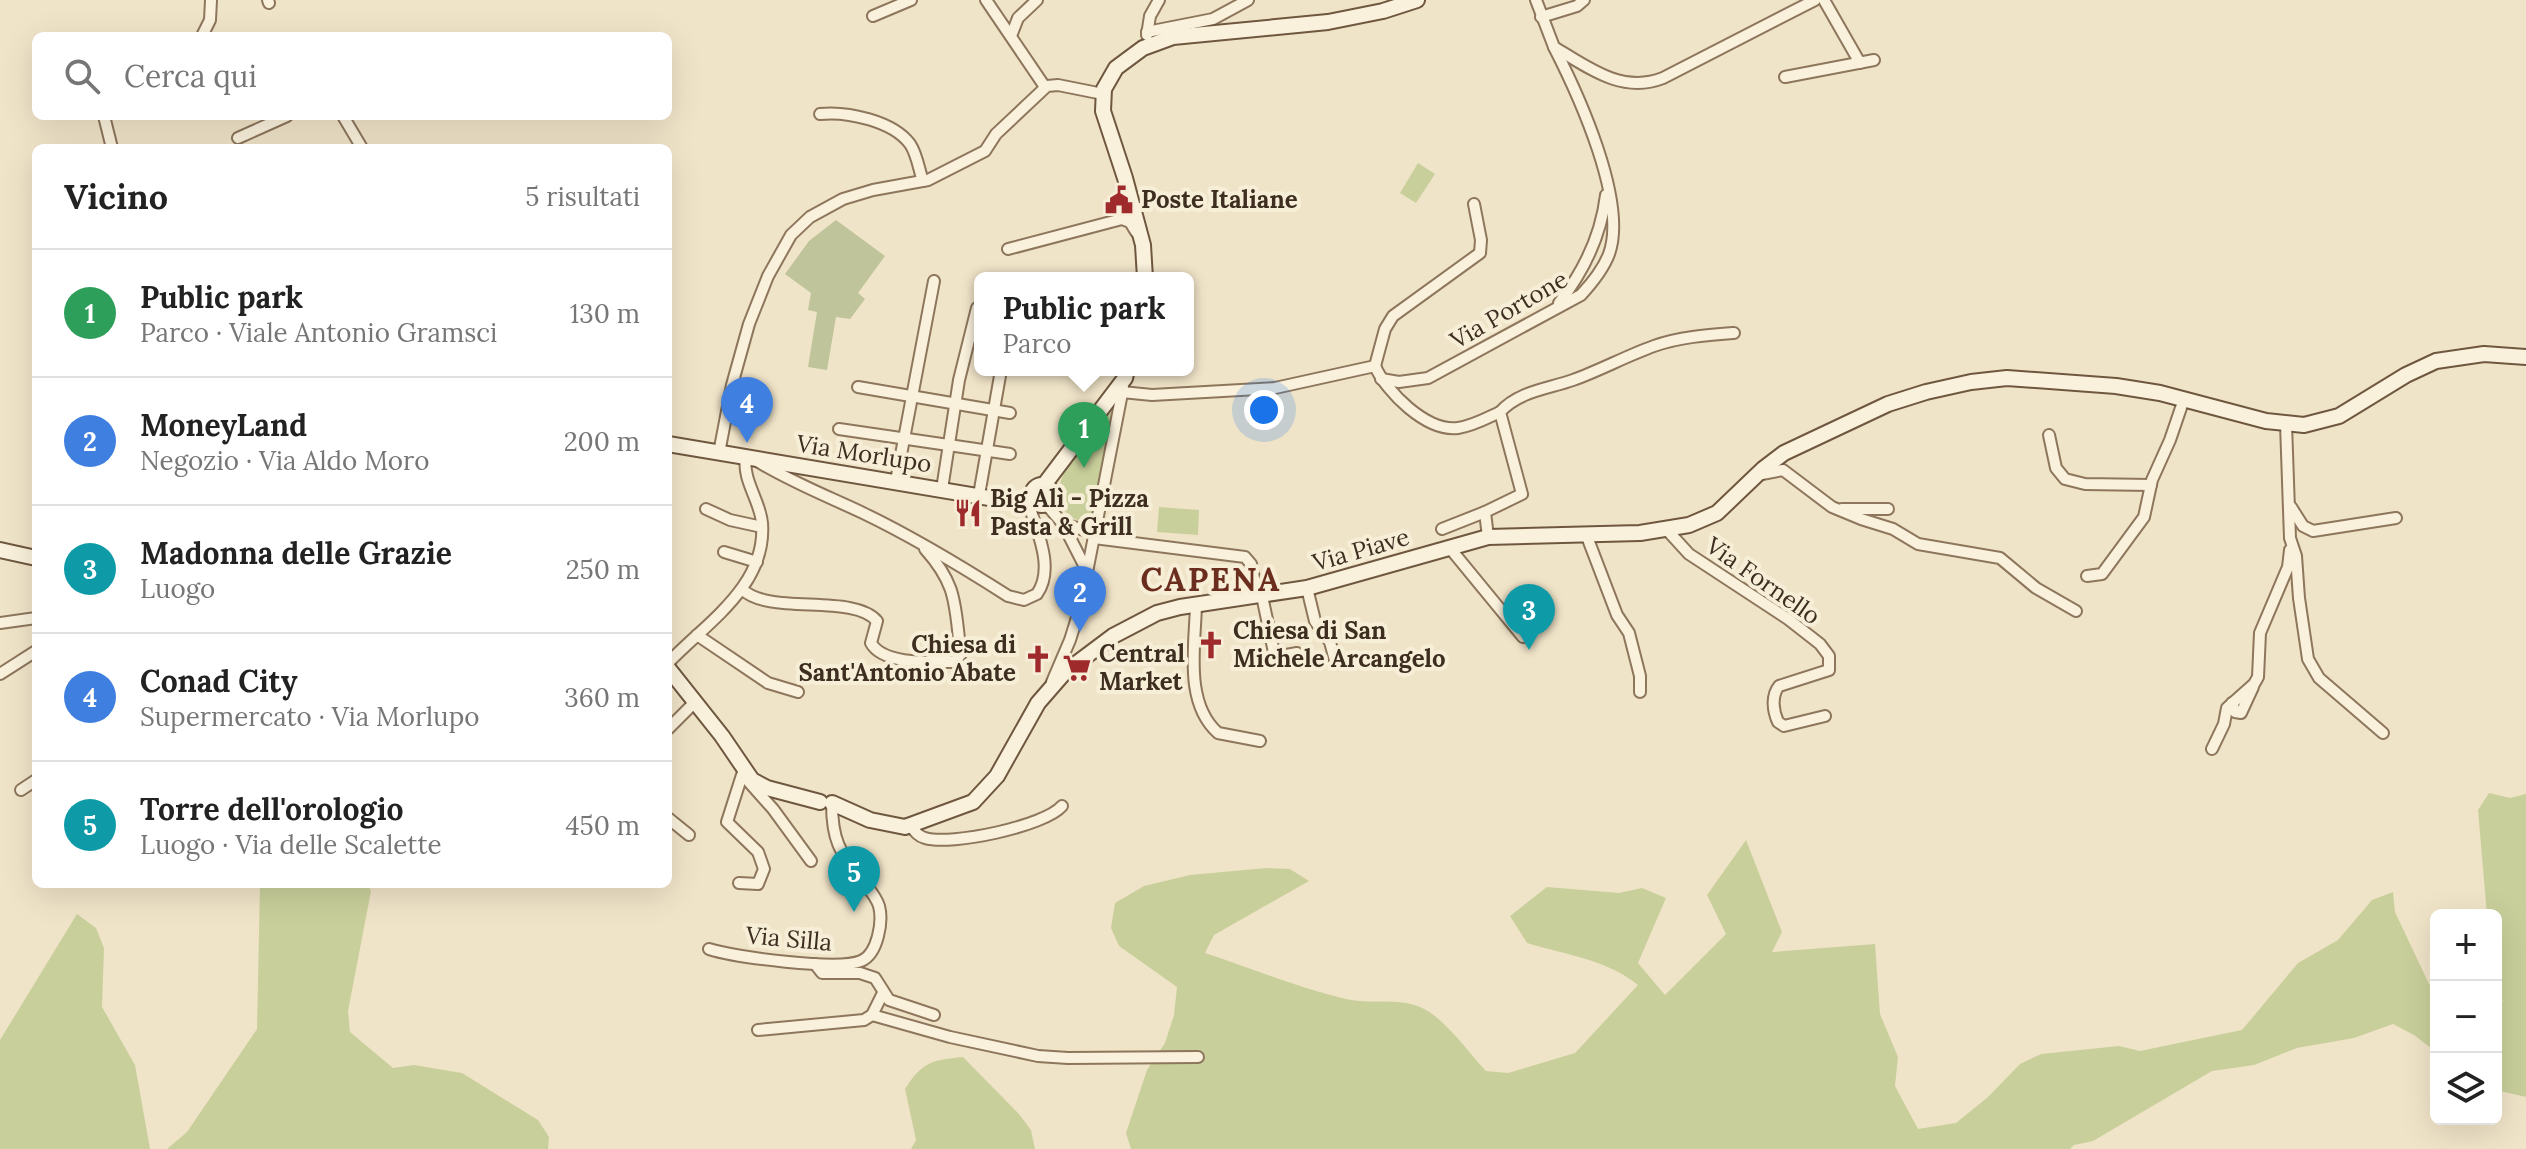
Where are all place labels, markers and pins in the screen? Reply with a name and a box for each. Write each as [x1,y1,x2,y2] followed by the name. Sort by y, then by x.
[1141,184,1298,215] place label: Poste Italiane
[1104,185,1134,215] public building icon: Poste Italiane
[721,377,773,443] pin: 4
[1058,402,1110,468] pin: 1
[990,483,1149,542] place label: Big Alì - Pizza Pasta & Grill
[953,498,983,528] restaurant icon: Big Alì - Pizza Pasta & Grill
[1054,566,1106,632] pin: 2
[1503,584,1555,650] pin: 3
[1233,615,1446,674] place label: Chiesa di San Michele Arcangelo
[798,629,1016,688] place label: Chiesa di Sant'Antonio Abate
[1196,630,1226,660] church icon: Chiesa di San Michele Arcangelo
[1099,638,1185,697] place label: Central Market
[1023,644,1053,674] church icon: Chiesa di Sant'Antonio Abate
[1062,653,1092,683] supermarket icon: Central Market
[828,846,880,912] pin: 5

